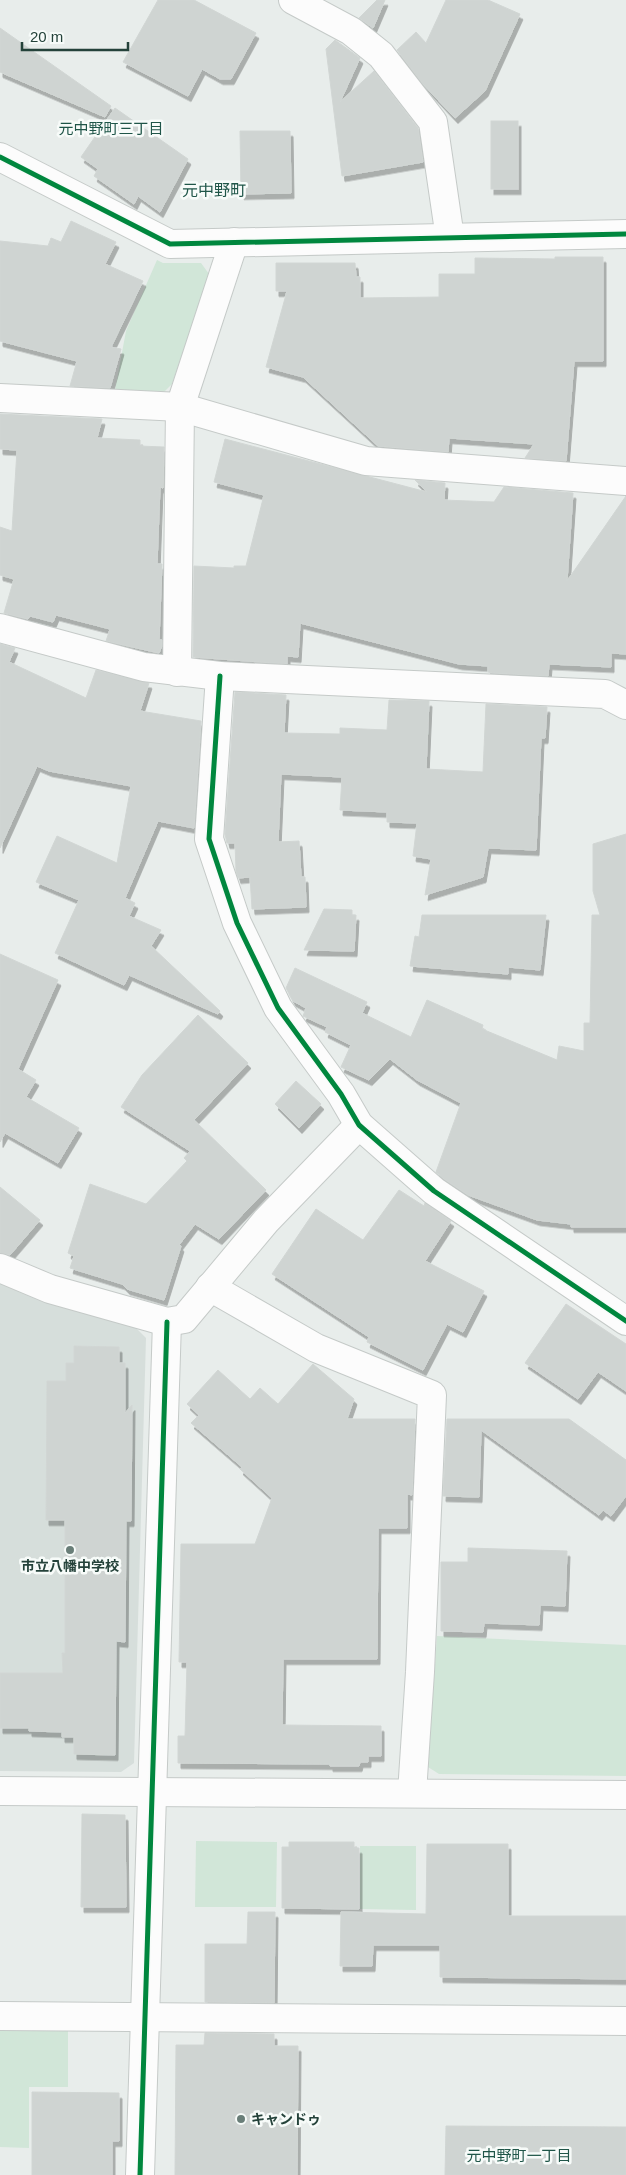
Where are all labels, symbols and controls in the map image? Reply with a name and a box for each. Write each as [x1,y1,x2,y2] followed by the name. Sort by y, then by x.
[22,20,129,52] scale bar
[30,28,63,45] text: 20 m
[58,120,164,137] district label: 元中野町三丁目
[182,182,246,199] district label: 元中野町
[64,1544,76,1556] marker: 市立八幡中学校
[21,1558,119,1574] place label: 市立八幡中学校
[251,2111,321,2127] place label: キャンドゥ
[235,2113,247,2125] marker: キャンドゥ
[466,2147,572,2164] district label: 元中野町一丁目

